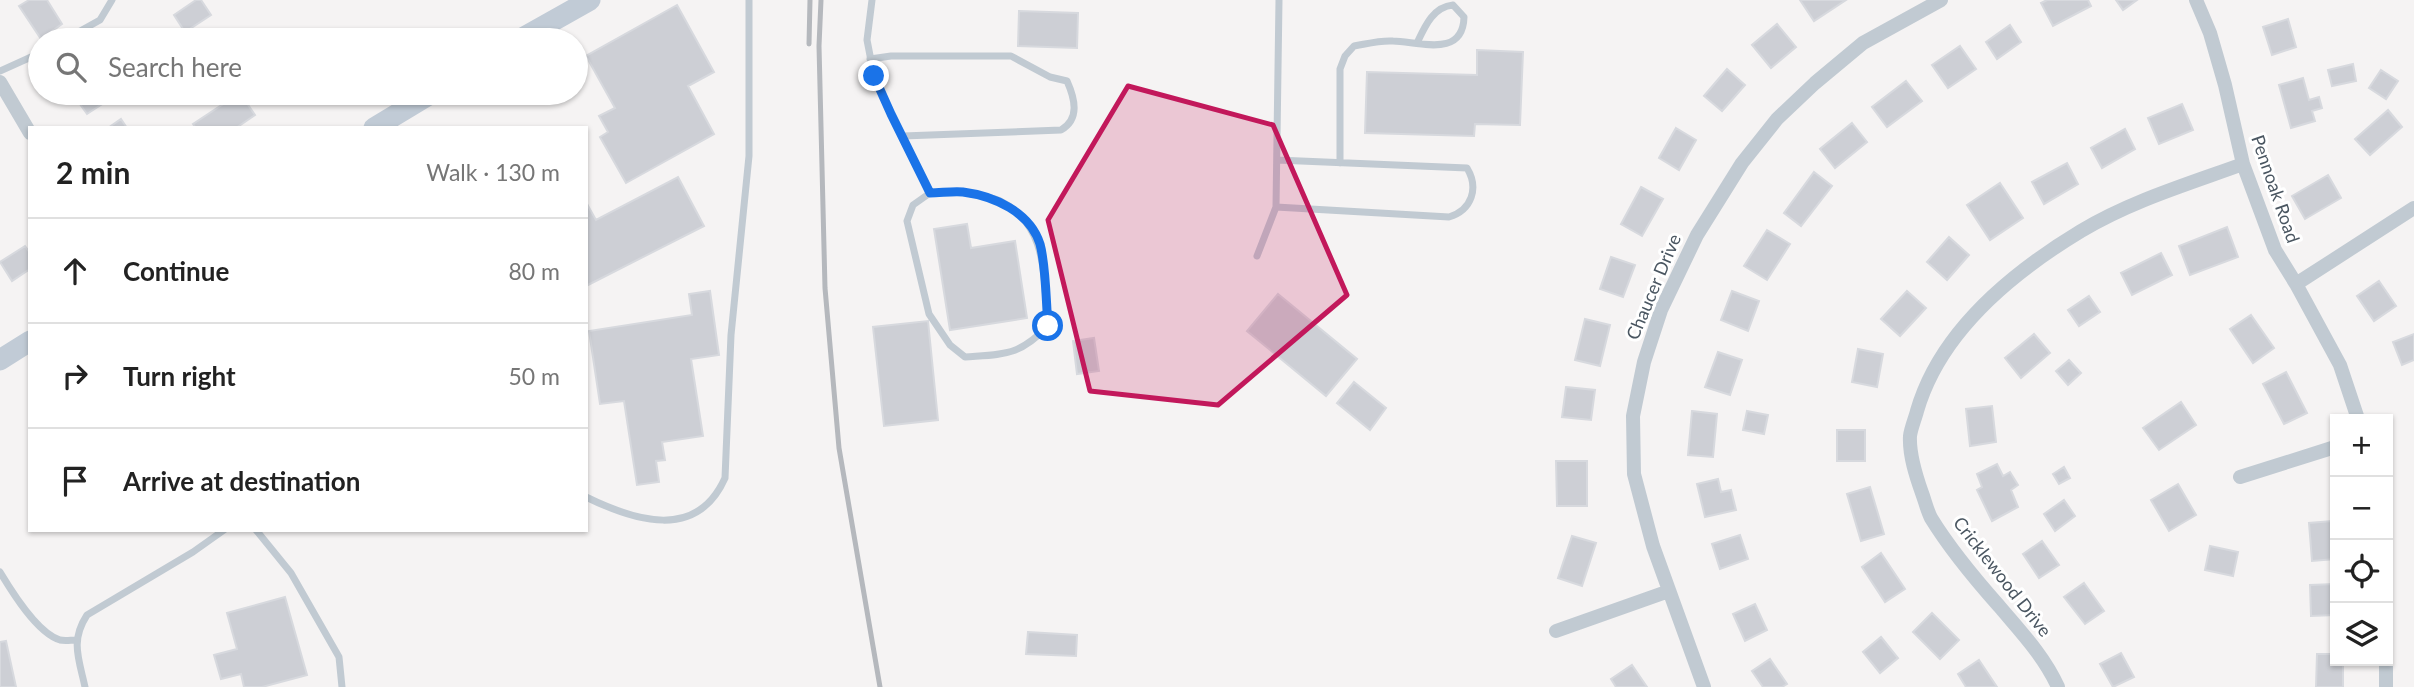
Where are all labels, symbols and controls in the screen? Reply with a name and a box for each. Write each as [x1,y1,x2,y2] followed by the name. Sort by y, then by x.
[28,28,588,105] search box
[52,48,90,86] icon: search
[108,51,242,83] text: Search here
[858,60,889,91] route end
[2247,132,2305,246] street label: Pennoak Road
[56,154,130,190] text: 2 min
[426,158,560,186] text: Walk · 130 m
[1621,230,1685,343] street label: Chaucer Drive
[56,252,94,290] icon: ahead
[123,255,229,287] text: Continue
[509,257,560,285] text: 80 m
[1032,310,1063,341] route start
[56,357,94,395] icon: right
[123,360,236,392] text: Turn right
[509,362,560,390] text: 50 m
[2330,414,2393,666] map controls
[2330,414,2393,477] button: +
[56,462,94,500] icon: arrive
[123,465,360,497] text: Arrive at destination
[2330,477,2393,540] button: −
[1949,512,2056,641] street label: Cricklewood Drive
[2330,540,2393,603] button: locate
[2330,603,2393,666] button: layers

